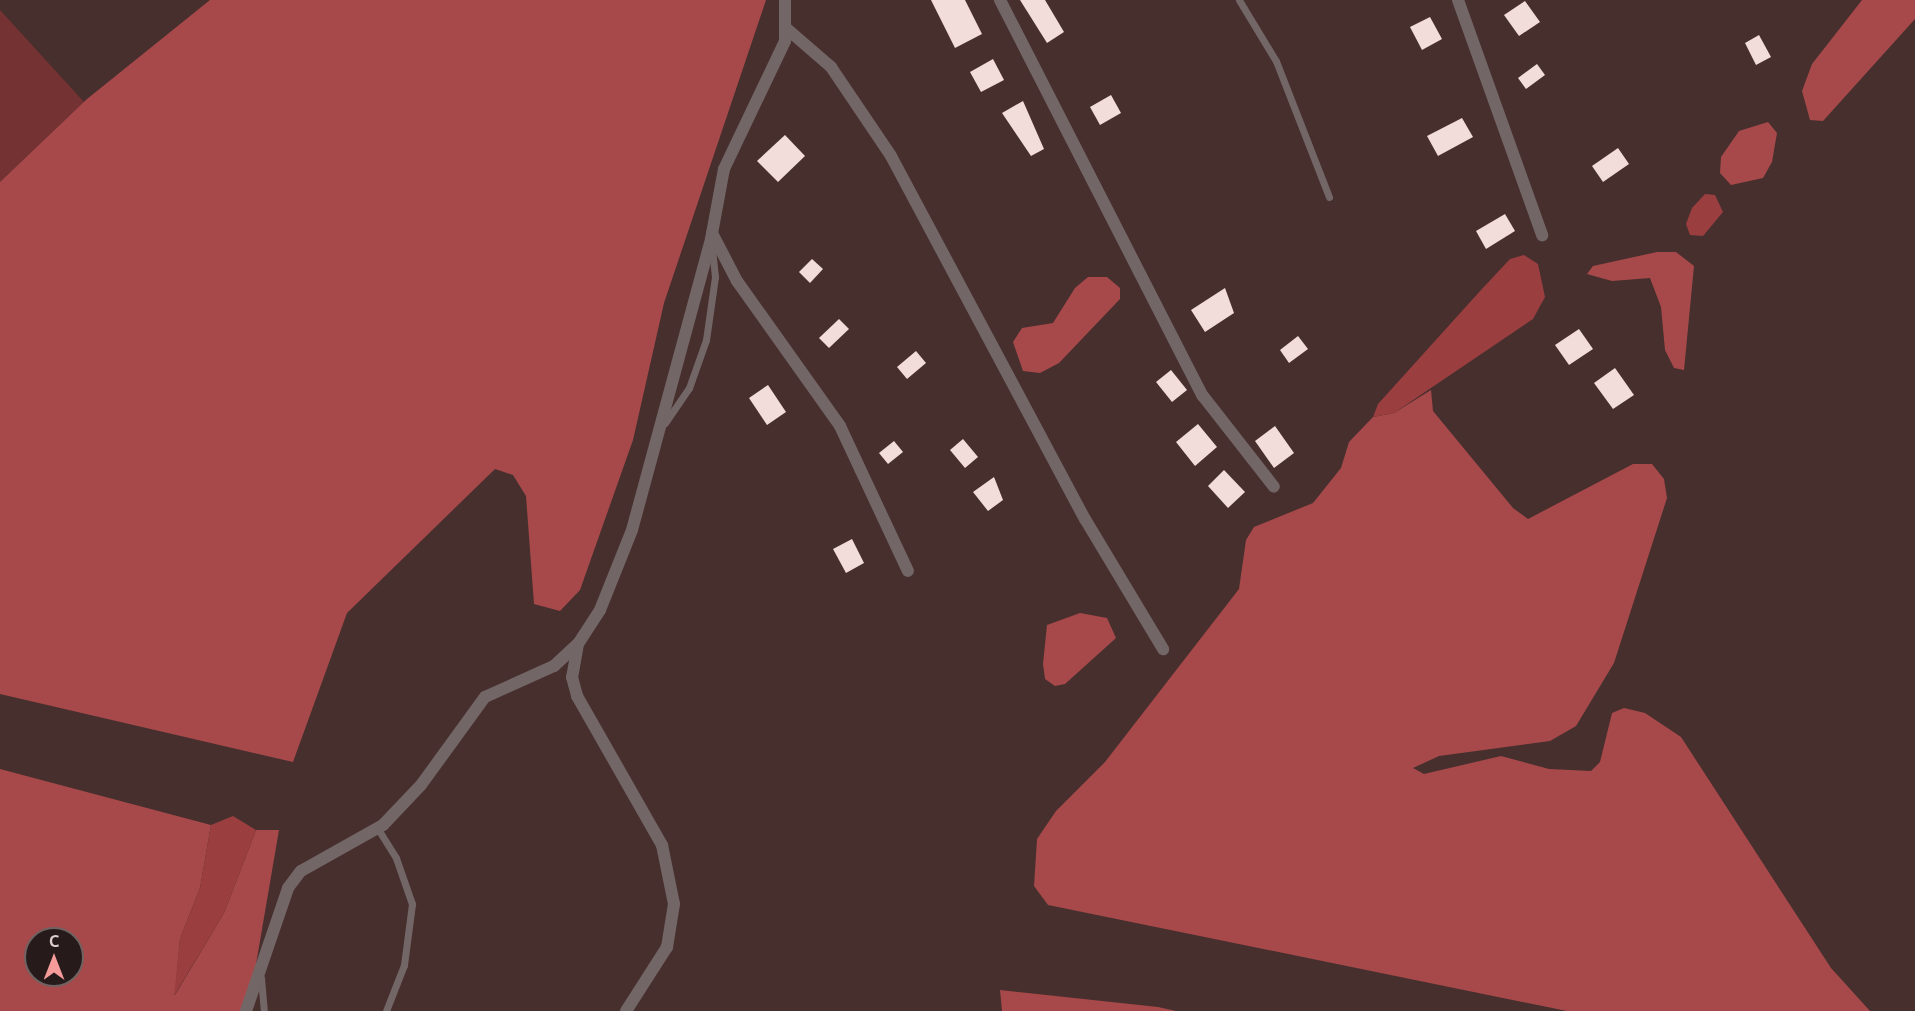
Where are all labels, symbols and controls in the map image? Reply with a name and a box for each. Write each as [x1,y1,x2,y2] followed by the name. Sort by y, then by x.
[24,927,84,987] north arrow
[49,932,59,950] text: С

